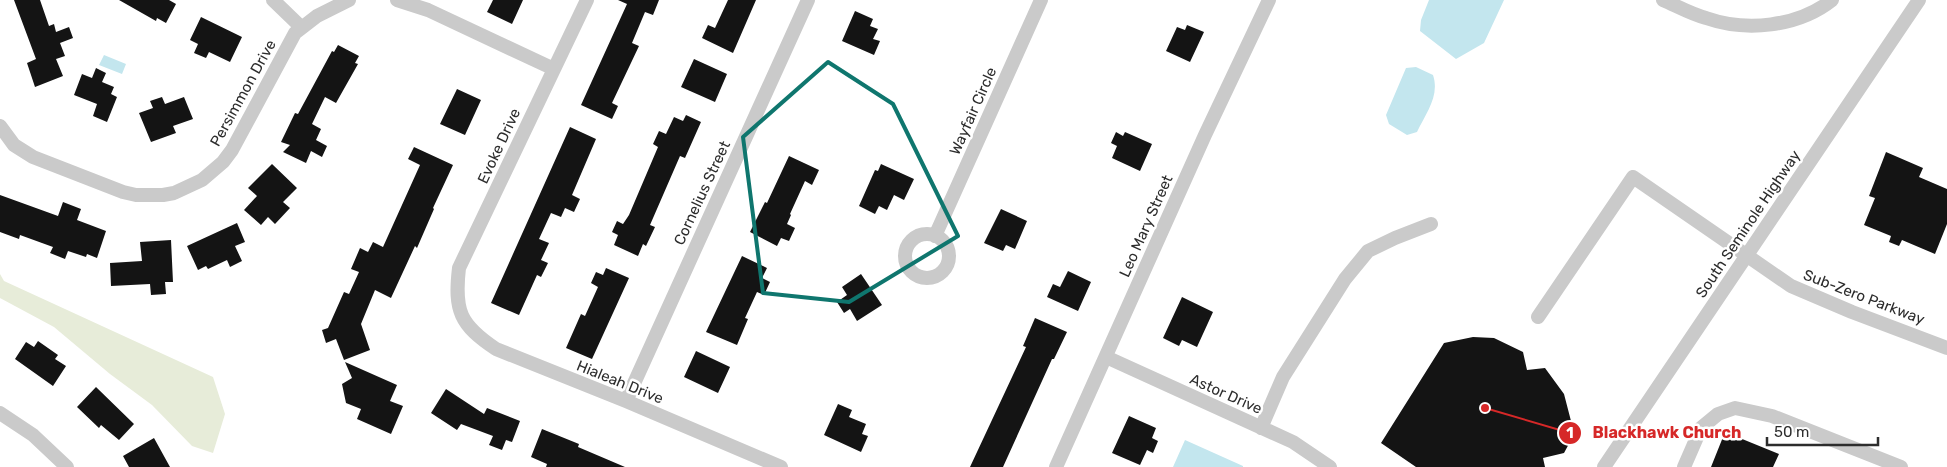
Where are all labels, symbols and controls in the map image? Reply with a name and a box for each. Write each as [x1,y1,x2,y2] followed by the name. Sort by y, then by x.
[206,37,280,149] street label: Persimmon Drive
[946,64,1000,158] street label: Wayfair Circle
[474,105,524,187] street label: Evoke Drive
[670,138,734,248] street label: Cornelius Street
[1692,147,1804,301] street label: South Seminole Highway
[1115,172,1177,280] street label: Leo Mary Street
[1801,266,1927,328] street label: Sub-Zero Parkway
[574,356,666,408] street label: Hialeah Drive
[1187,370,1265,418] street label: Astor Drive
[1767,414,1878,446] scale bar
[1558,417,1752,448] callout: Blackhawk Church
[1593,423,1741,442] text: Blackhawk Church
[1774,423,1809,441] text: 50 m
[1566,424,1574,442] text: 1

